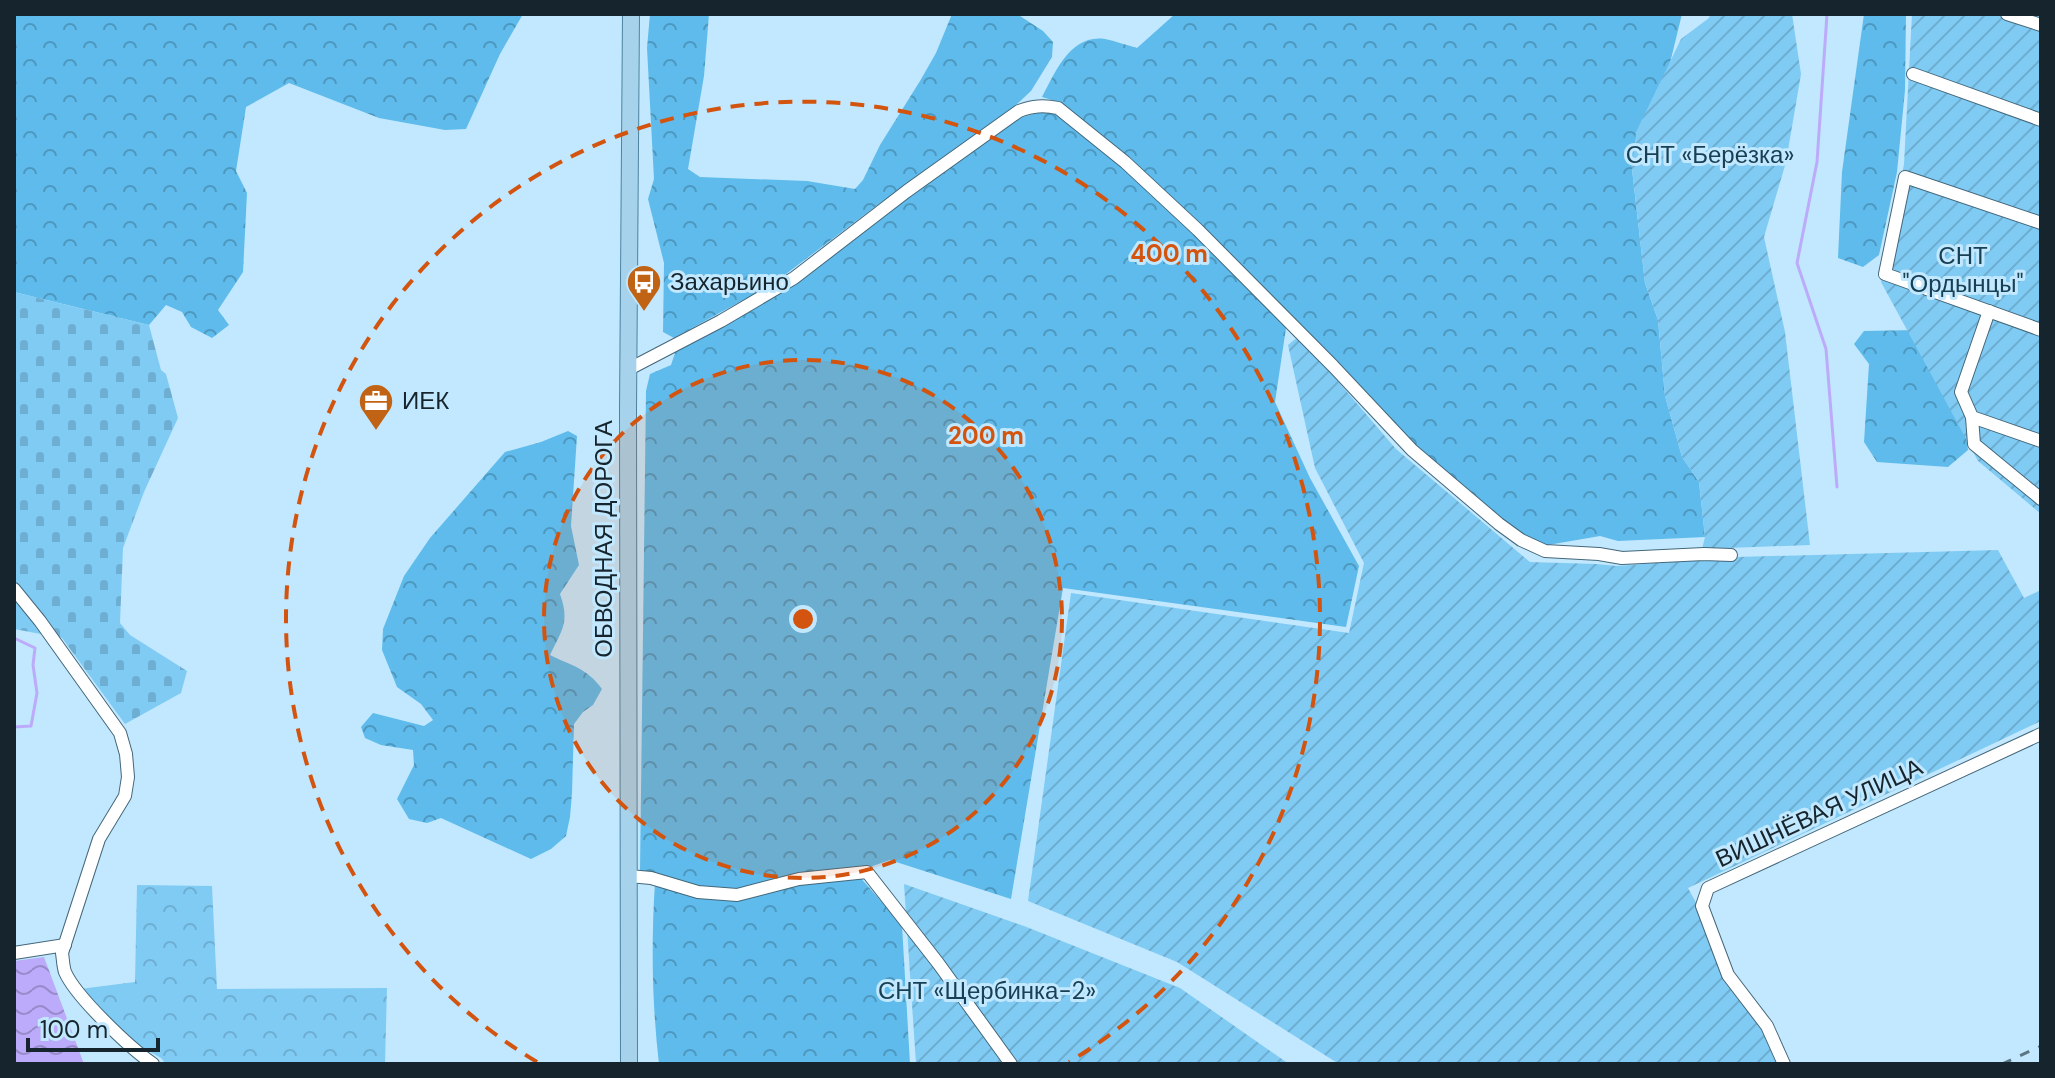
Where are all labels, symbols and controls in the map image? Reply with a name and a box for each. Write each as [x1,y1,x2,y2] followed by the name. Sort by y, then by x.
[1626,139,1794,170] park label: СНТ «Берёзка»
[1130,238,1208,269] text: 400 m
[1903,240,2023,299] park label: СНТ "Ордынцы"
[625,263,663,313] bus stop icon: Захарьино
[670,266,789,297] place label: Захарьино
[357,382,395,432] office icon: ИЕК
[402,385,449,416] place label: ИЕК
[588,420,619,658] street label: ОБВОДНАЯ ДОРОГА
[948,420,1024,451] text: 200 m
[789,605,817,633] centre of rings
[1710,751,1927,874] street label: ВИШНЁВАЯ УЛИЦА
[878,975,1096,1006] park label: СНТ «Щербинка-2»
[28,1002,158,1052] scale bar
[40,1014,108,1045] text: 100 m

